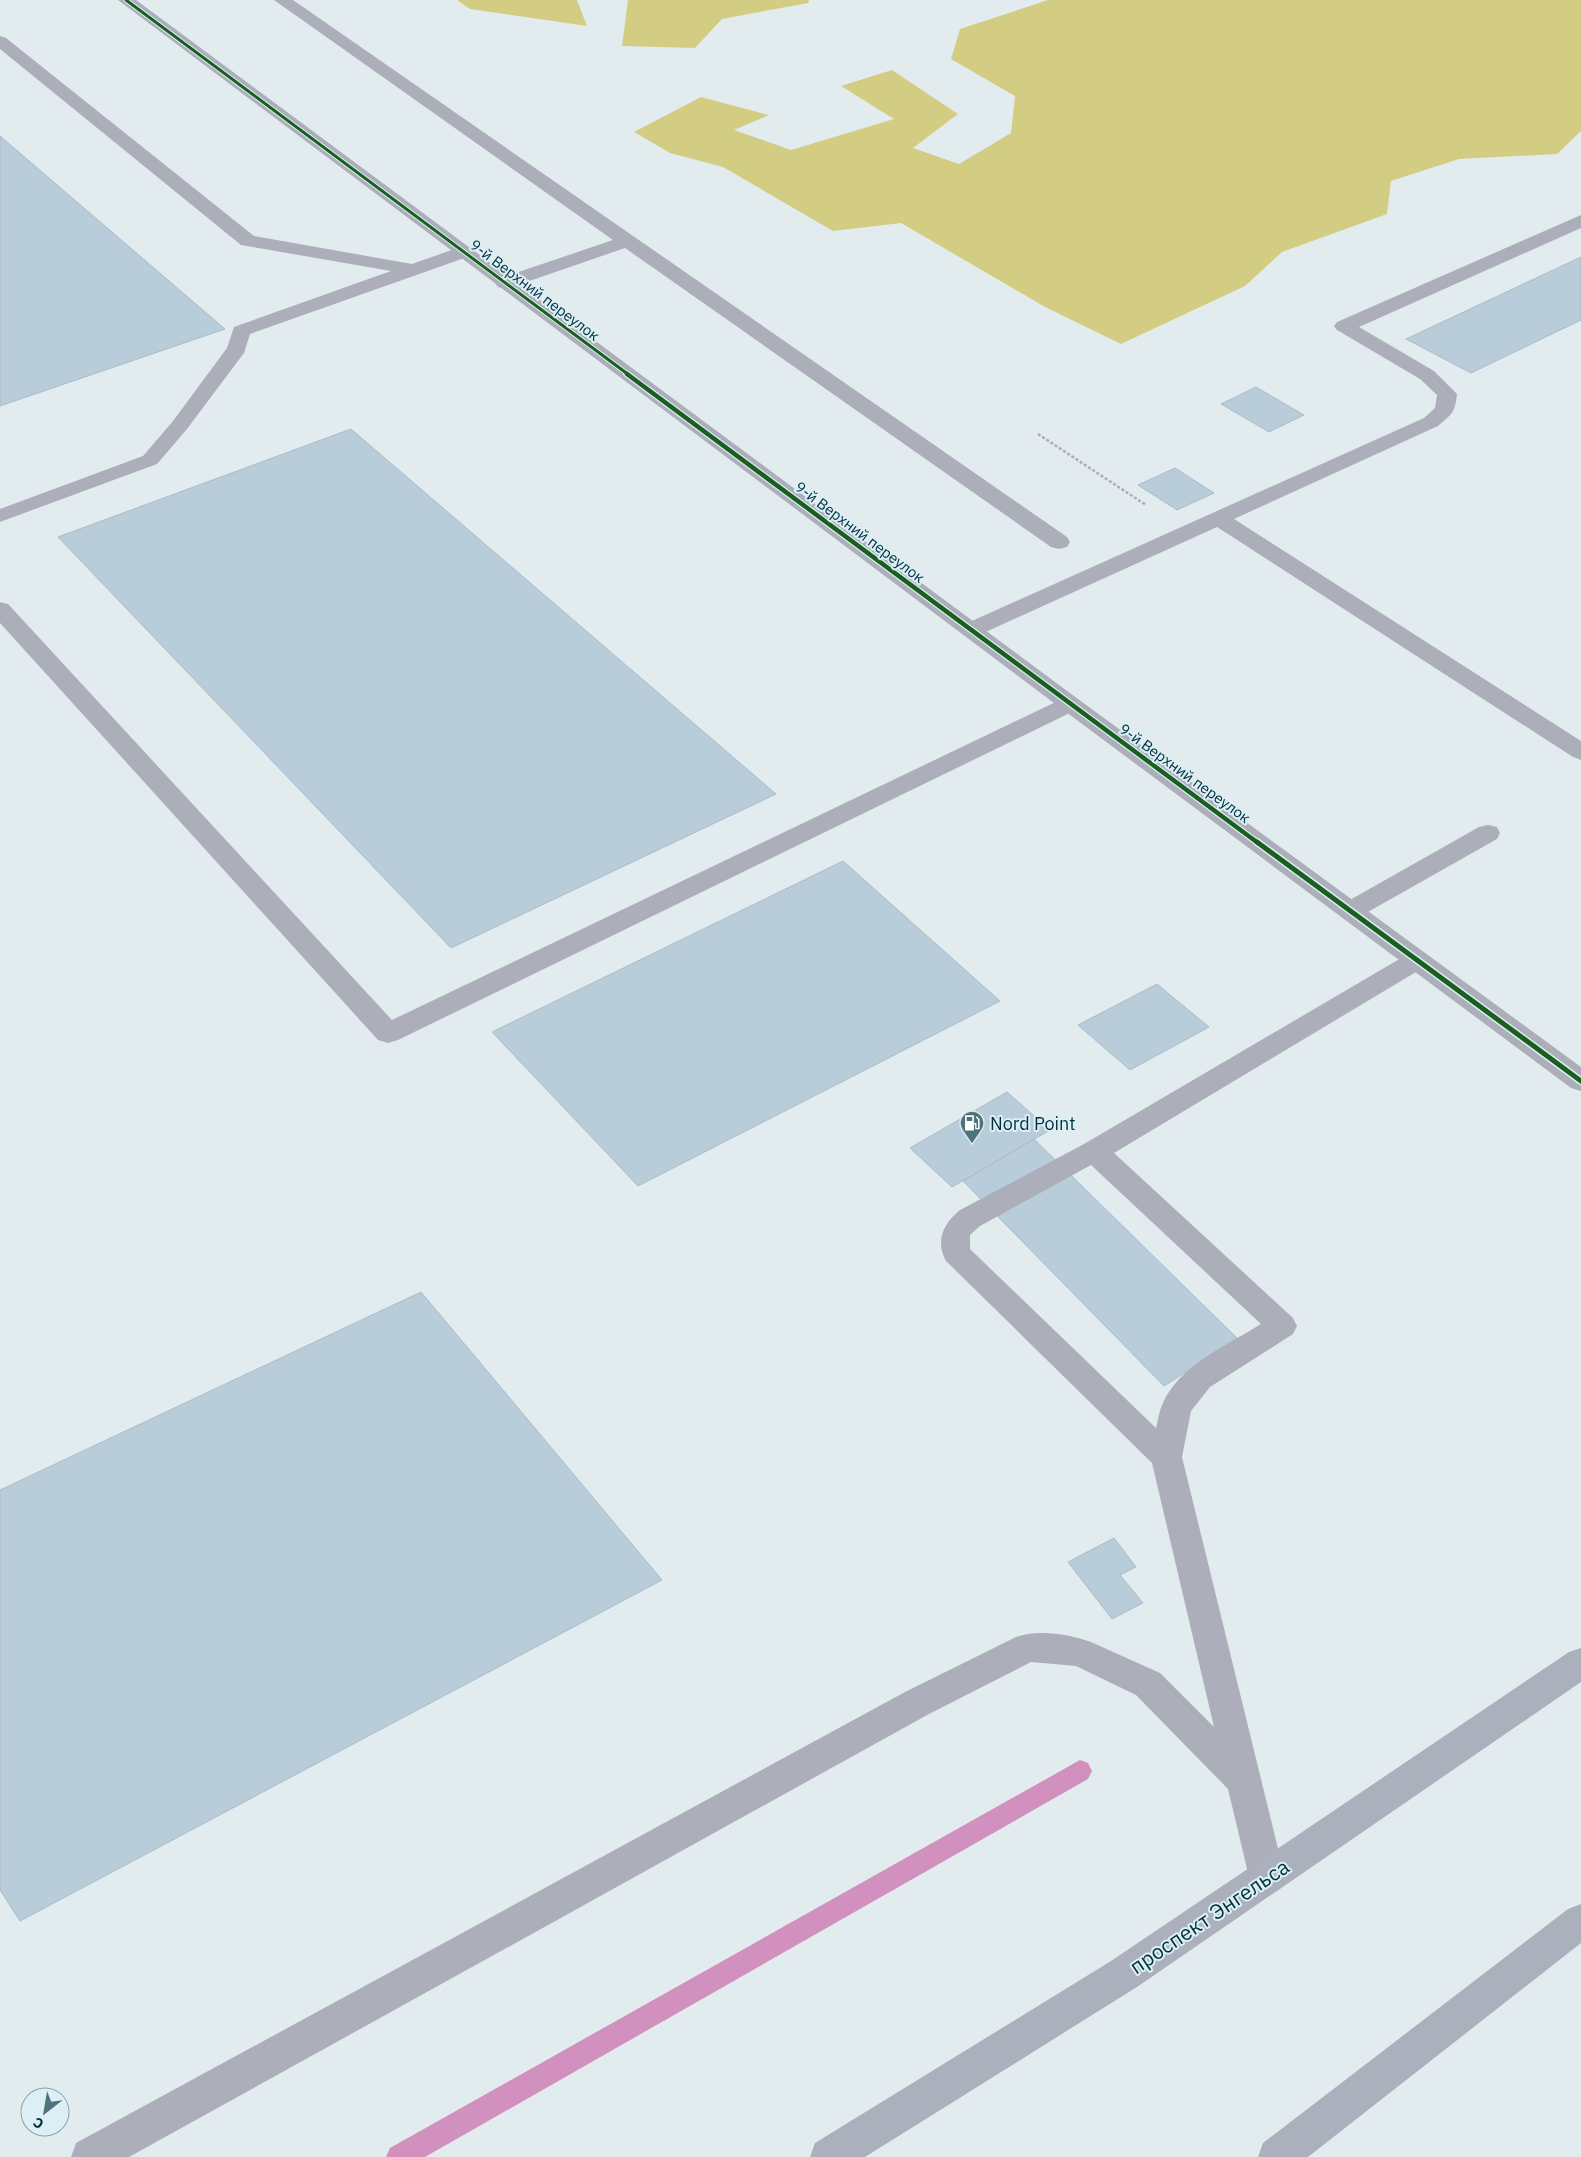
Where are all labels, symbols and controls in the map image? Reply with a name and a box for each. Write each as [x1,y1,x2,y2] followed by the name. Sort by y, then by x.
[466,235,604,345] street label: 9-й Верхний переулок
[791,477,929,587] street label: 9-й Верхний переулок
[1116,719,1254,827] street label: 9-й Верхний переулок
[959,1110,985,1144] fuel station icon: Nord Point
[990,1112,1076,1135] place label: Nord Point
[1124,1852,1294,1980] street label: проспект Энгельса
[20,2087,70,2137] north arrow
[30,2113,47,2133] text: С

